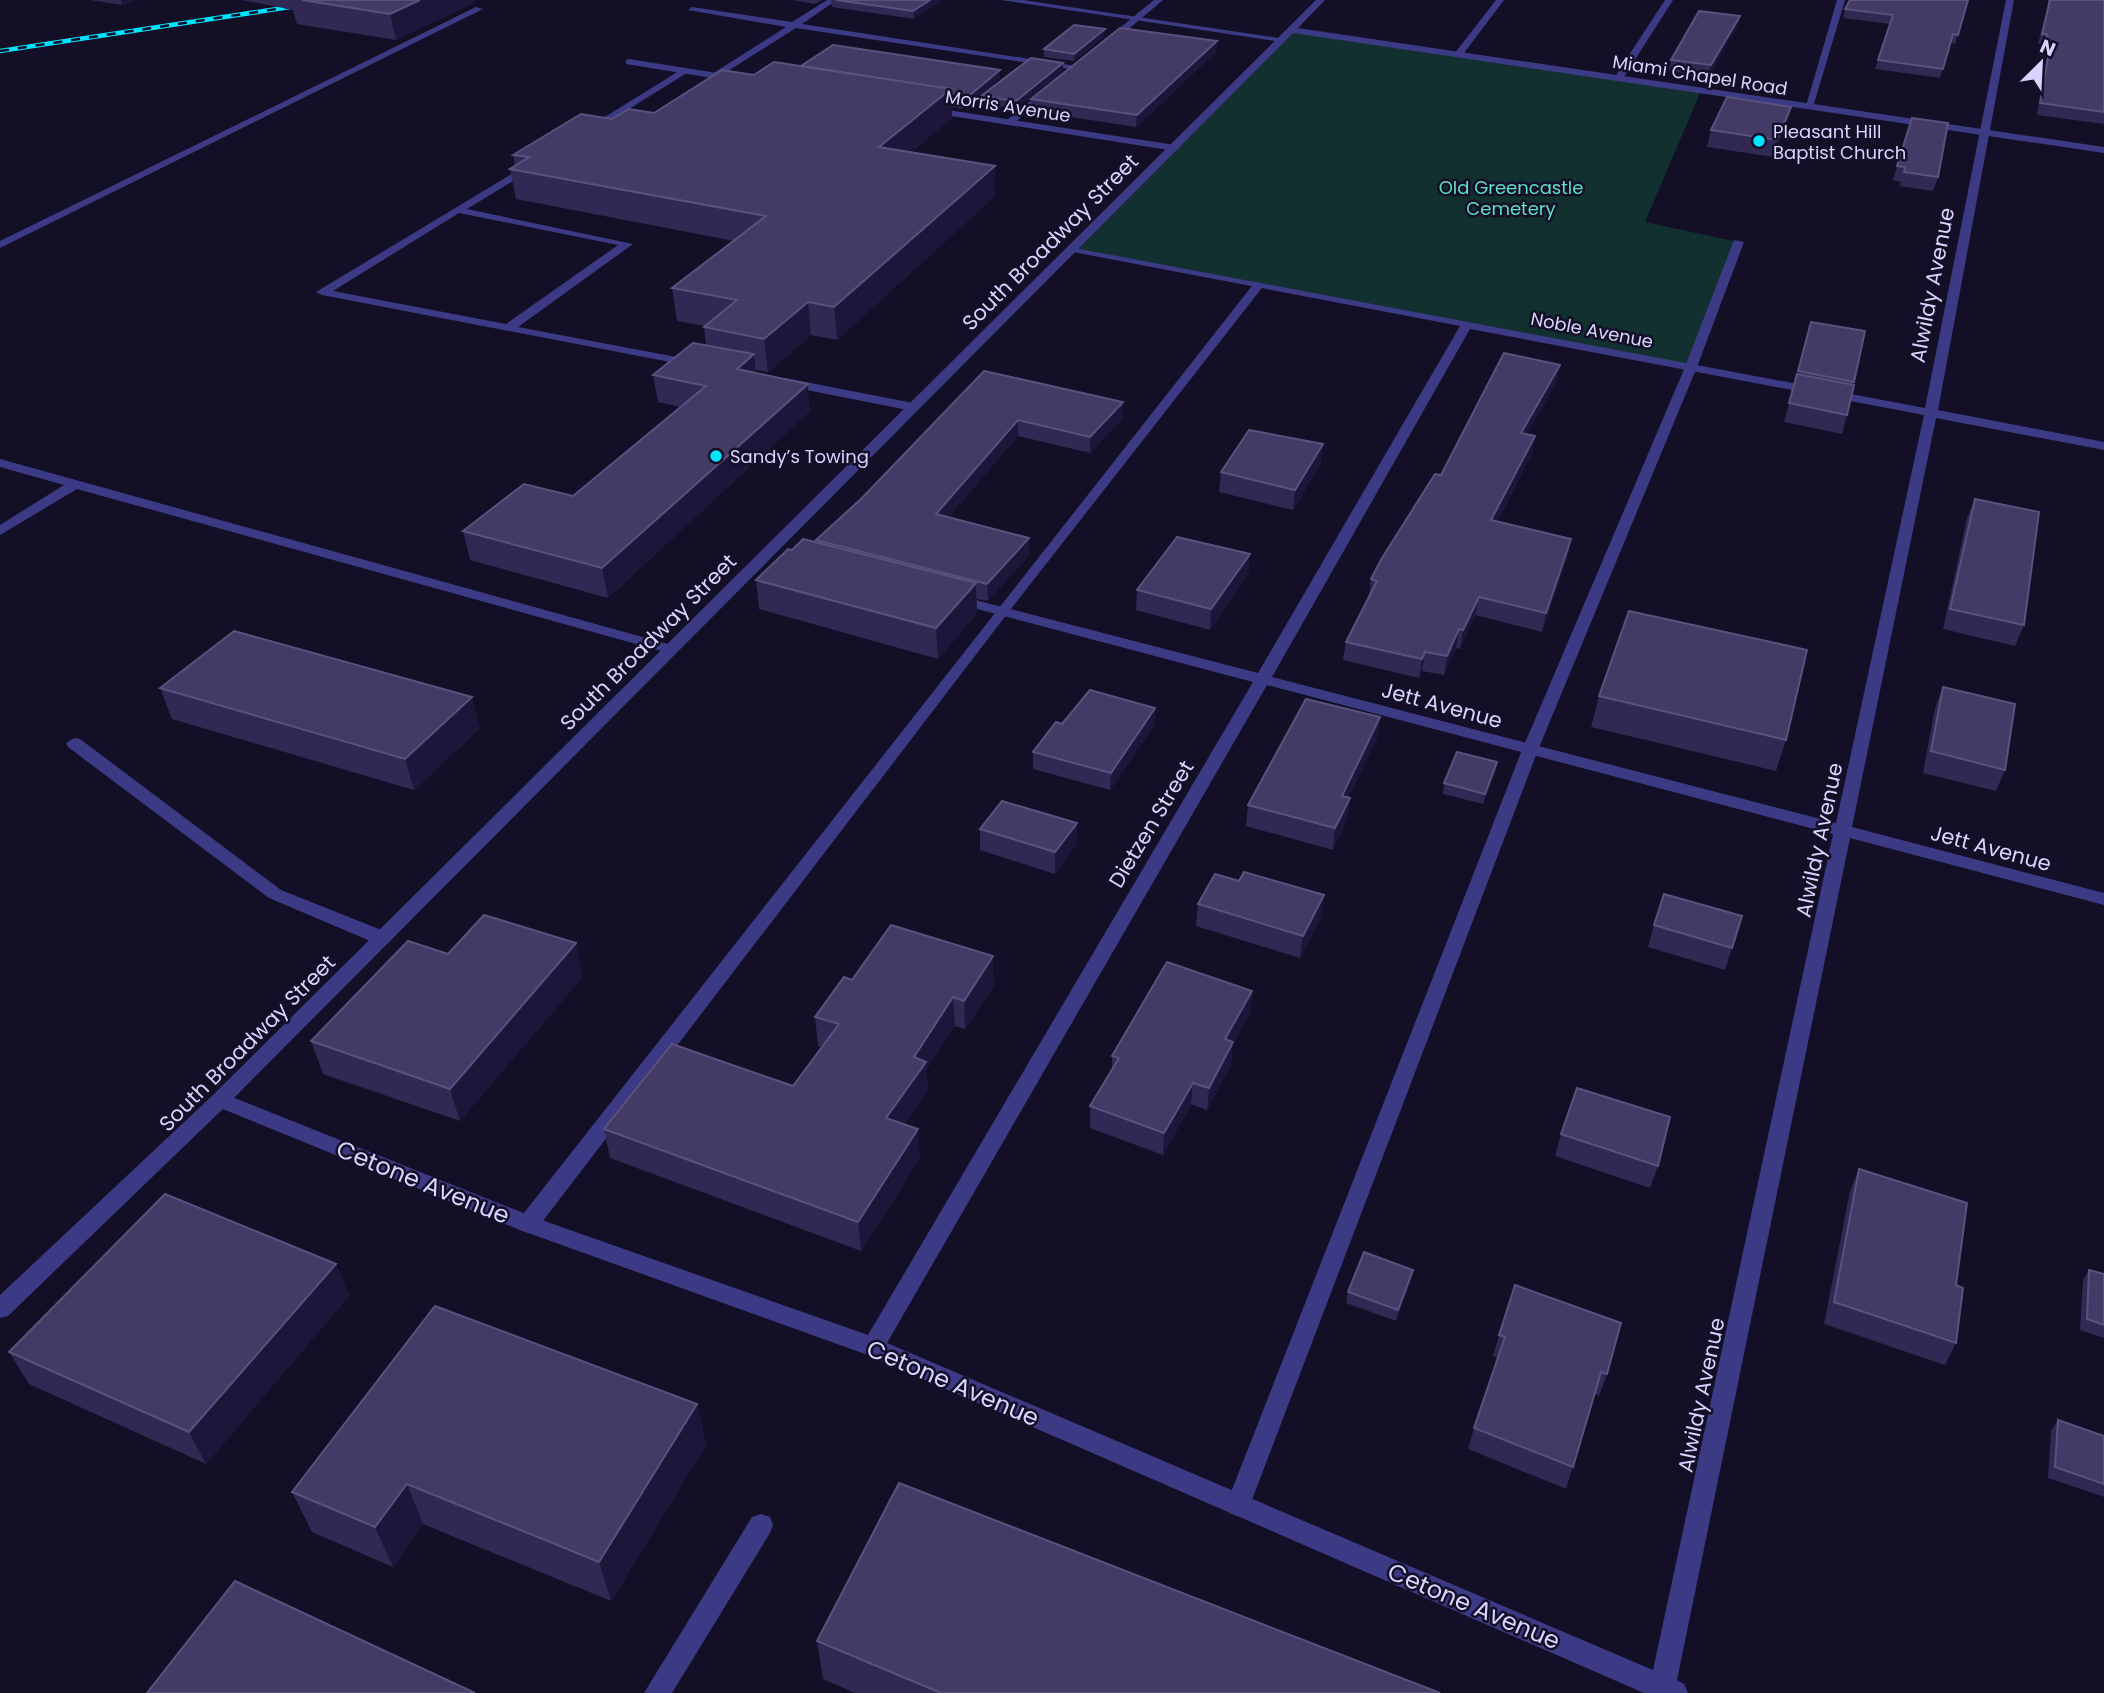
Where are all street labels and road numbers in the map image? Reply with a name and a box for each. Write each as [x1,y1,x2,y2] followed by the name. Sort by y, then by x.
[1611,49,1789,101] street label: Miami Chapel Road
[943,84,1073,128] street label: Morris Avenue
[955,147,1145,337] street label: South Broadway Street
[1903,205,1961,365] street label: Alwildy Avenue
[1529,306,1655,354] street label: Noble Avenue
[553,547,743,737] street label: South Broadway Street
[1378,675,1506,735] street label: Jett Avenue
[1102,755,1200,893] street label: Dietzen Street
[1788,760,1850,920] street label: Alwildy Avenue
[1927,818,2055,878] street label: Jett Avenue
[152,948,342,1138] street label: South Broadway Street
[331,1132,515,1232] street label: Cetone Avenue
[1670,1315,1732,1475] street label: Alwildy Avenue
[862,1332,1044,1434] street label: Cetone Avenue
[1383,1555,1565,1657] street label: Cetone Avenue

